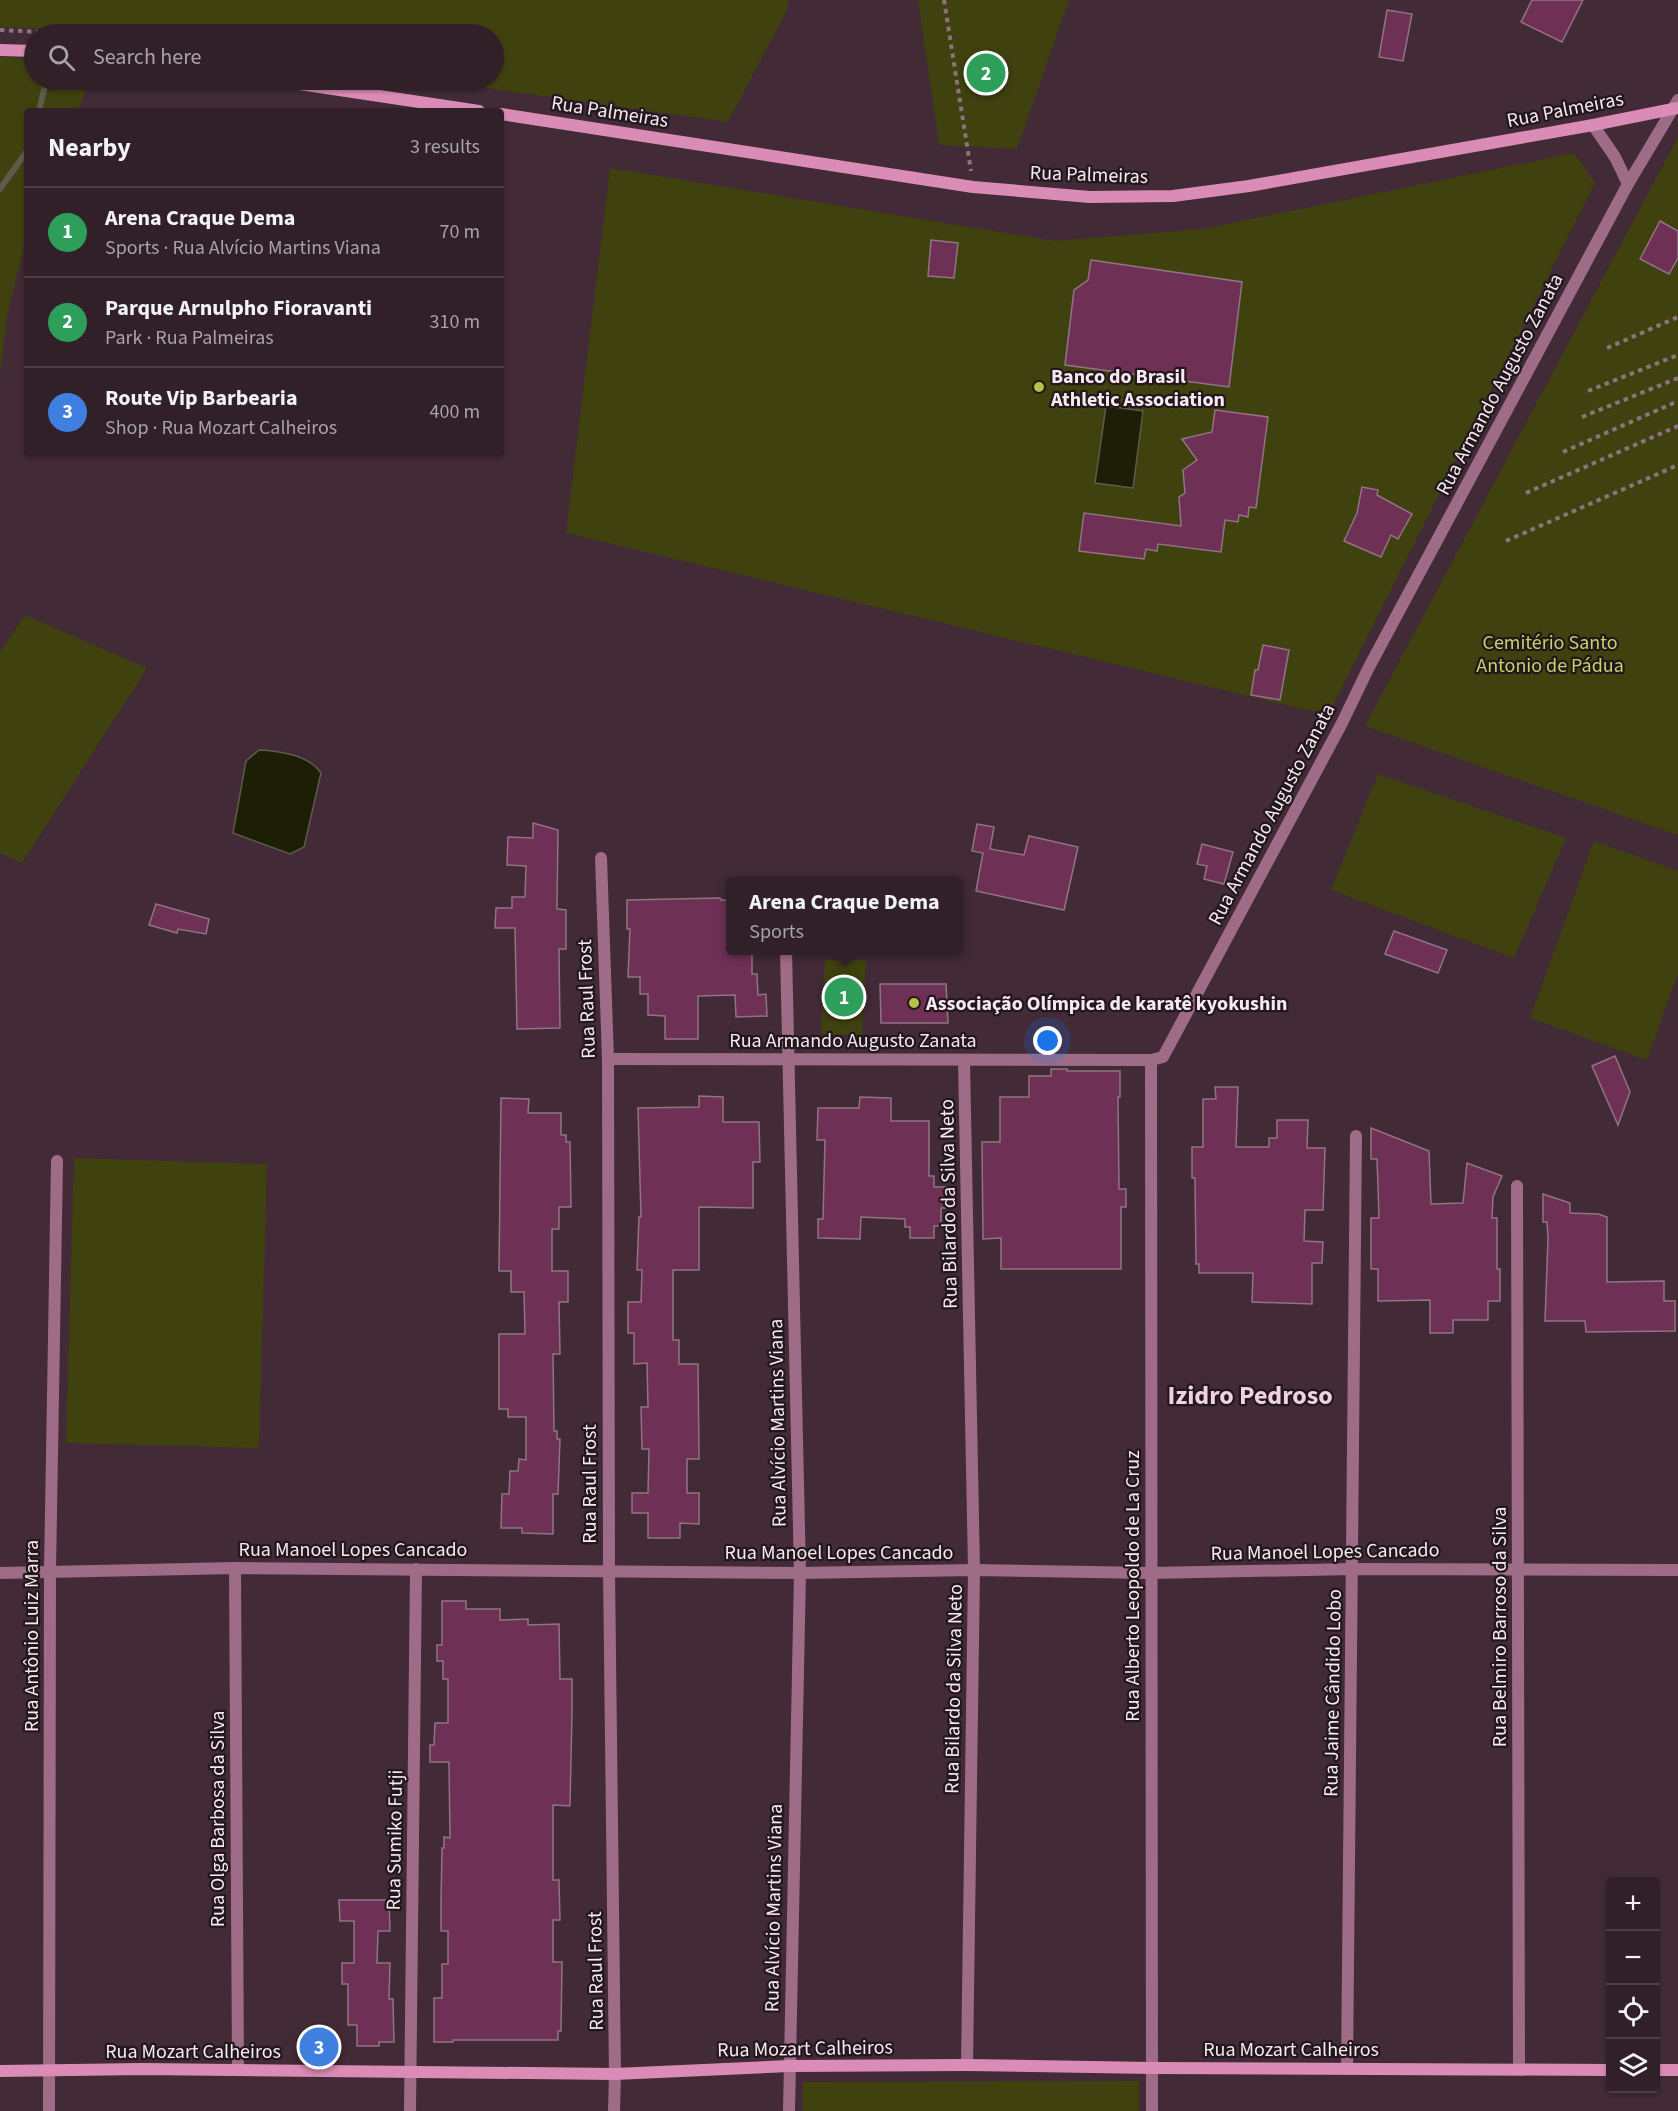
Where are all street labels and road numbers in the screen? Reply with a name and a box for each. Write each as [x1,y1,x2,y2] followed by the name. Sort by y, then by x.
[1504,85,1626,135] street label: Rua Palmeiras
[549,89,670,135] street label: Rua Palmeiras
[1029,159,1149,191] street label: Rua Palmeiras
[1429,269,1570,500] street label: Rua Armando Augusto Zanata
[1201,699,1342,930] street label: Rua Armando Augusto Zanata
[571,939,603,1059] street label: Rua Raul Frost
[729,1027,977,1055] street label: Rua Armando Augusto Zanata
[933,1099,965,1309] street label: Rua Bilardo da Silva Neto
[762,1319,794,1527] street label: Rua Alvício Martins Viana
[576,1424,604,1544] street label: Rua Raul Frost
[1119,1450,1147,1722] street label: Rua Alberto Leopoldo de La Cruz
[1486,1507,1514,1747] street label: Rua Belmiro Barroso da Silva
[239,1536,467,1564] street label: Rua Manoel Lopes Cancado
[1210,1536,1440,1568] street label: Rua Manoel Lopes Cancado
[725,1539,953,1567] street label: Rua Manoel Lopes Cancado
[18,1540,46,1732] street label: Rua Antônio Luiz Marra
[938,1584,970,1794] street label: Rua Bilardo da Silva Neto
[1317,1589,1349,1797] street label: Rua Jaime Cândido Lobo
[204,1711,232,1927] street label: Rua Olga Barbosa da Silva
[380,1769,410,1911] street label: Rua Sumiko Futji
[758,1804,790,2012] street label: Rua Alvício Martins Viana
[581,1911,611,2031] street label: Rua Raul Frost
[717,2033,893,2065] street label: Rua Mozart Calheiros
[1203,2036,1379,2064] street label: Rua Mozart Calheiros
[105,2038,281,2066] street label: Rua Mozart Calheiros

